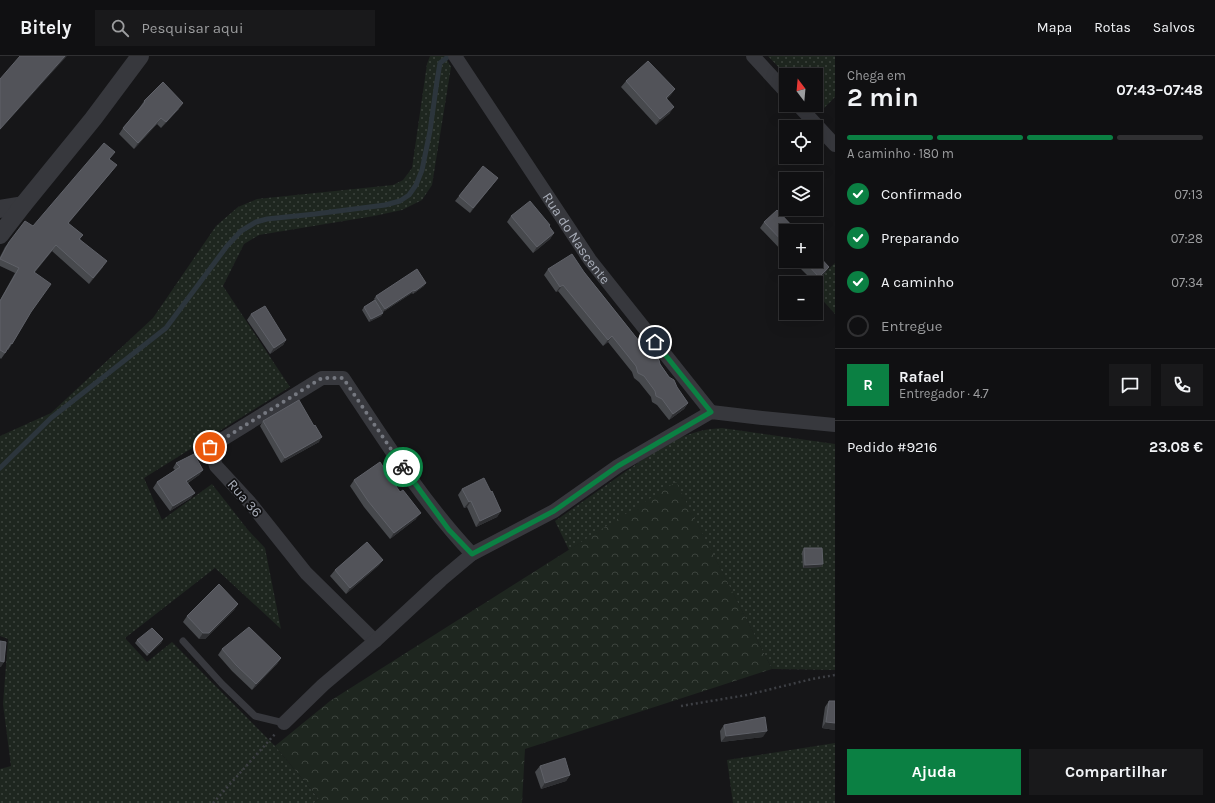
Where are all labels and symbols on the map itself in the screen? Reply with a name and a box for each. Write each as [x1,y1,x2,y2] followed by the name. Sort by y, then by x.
[779,68,823,112] north arrow
[539,189,614,288] street label: Rua do Nascente
[638,325,672,359] pin
[193,430,227,464] pin
[383,447,423,487] courier
[224,476,266,521] street label: Rua 36

